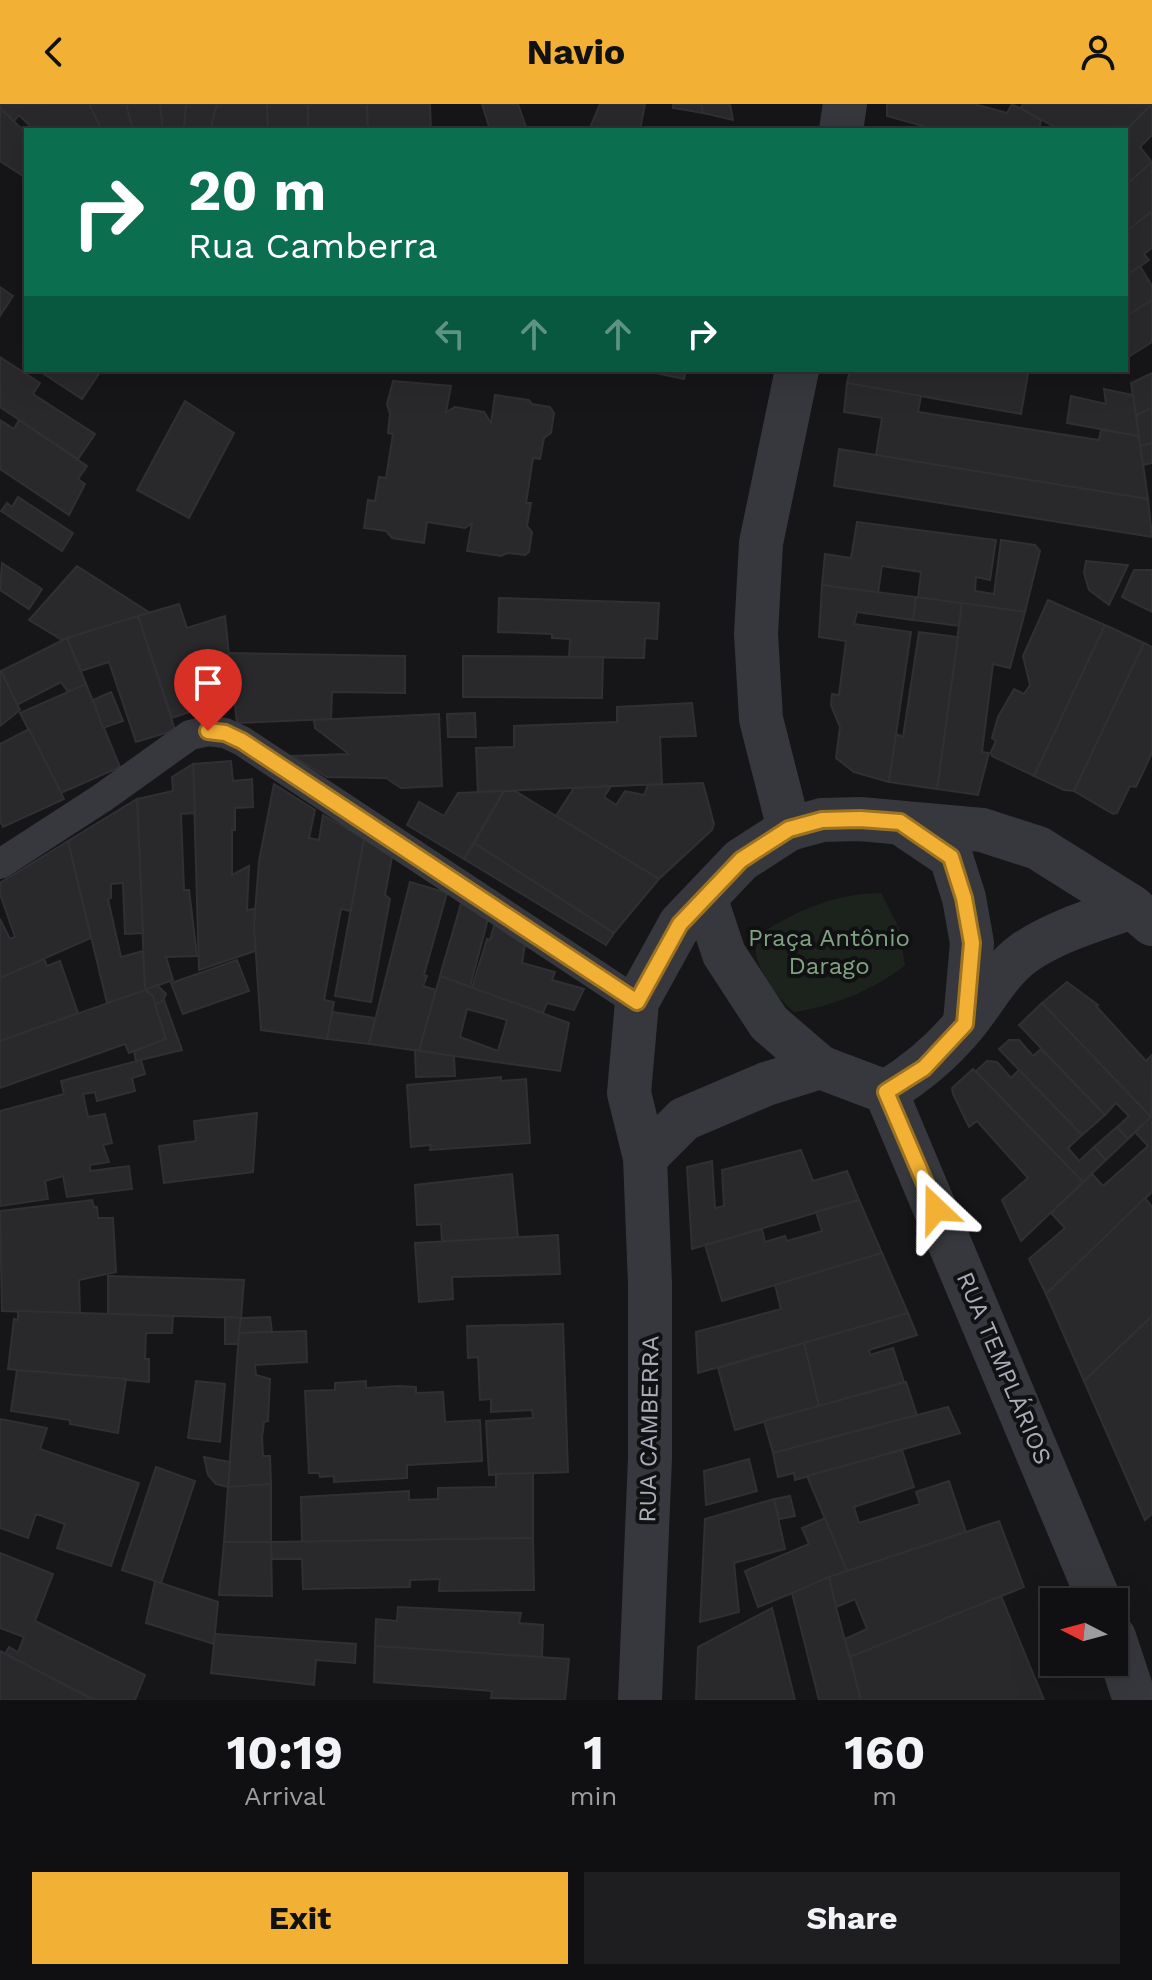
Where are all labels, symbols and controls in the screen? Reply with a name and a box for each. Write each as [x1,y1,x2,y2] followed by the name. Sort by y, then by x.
[32,30,76,74] icon: back
[1076,30,1120,74] icon: person
[527,31,625,73] text: Navio
[188,158,326,224] text: 20 m
[56,160,160,264] icon: right
[188,225,438,267] text: Rua Camberra
[428,312,472,356] icon: left
[512,312,556,356] icon: ahead
[596,312,640,356] icon: ahead
[680,312,724,356] icon: right
[174,649,242,731] pin
[186,661,230,705] icon: arrive
[748,924,910,980] park label: Praça Antônio Darago
[894,1167,978,1251] position arrow
[951,1268,1057,1468] street label: RUA TEMPLÁRIOS
[633,1335,665,1523] street label: RUA CAMBERRA
[1040,1588,1128,1676] north arrow
[1040,1588,1128,1676] map controls
[227,1724,343,1781] text: 10:19
[583,1724,604,1781] text: 1
[844,1724,925,1781] text: 160
[244,1781,325,1811] text: Arrival
[570,1781,617,1811] text: min
[872,1781,897,1811] text: m
[32,1872,568,1964] button: Exit
[584,1872,1120,1964] button: Share

